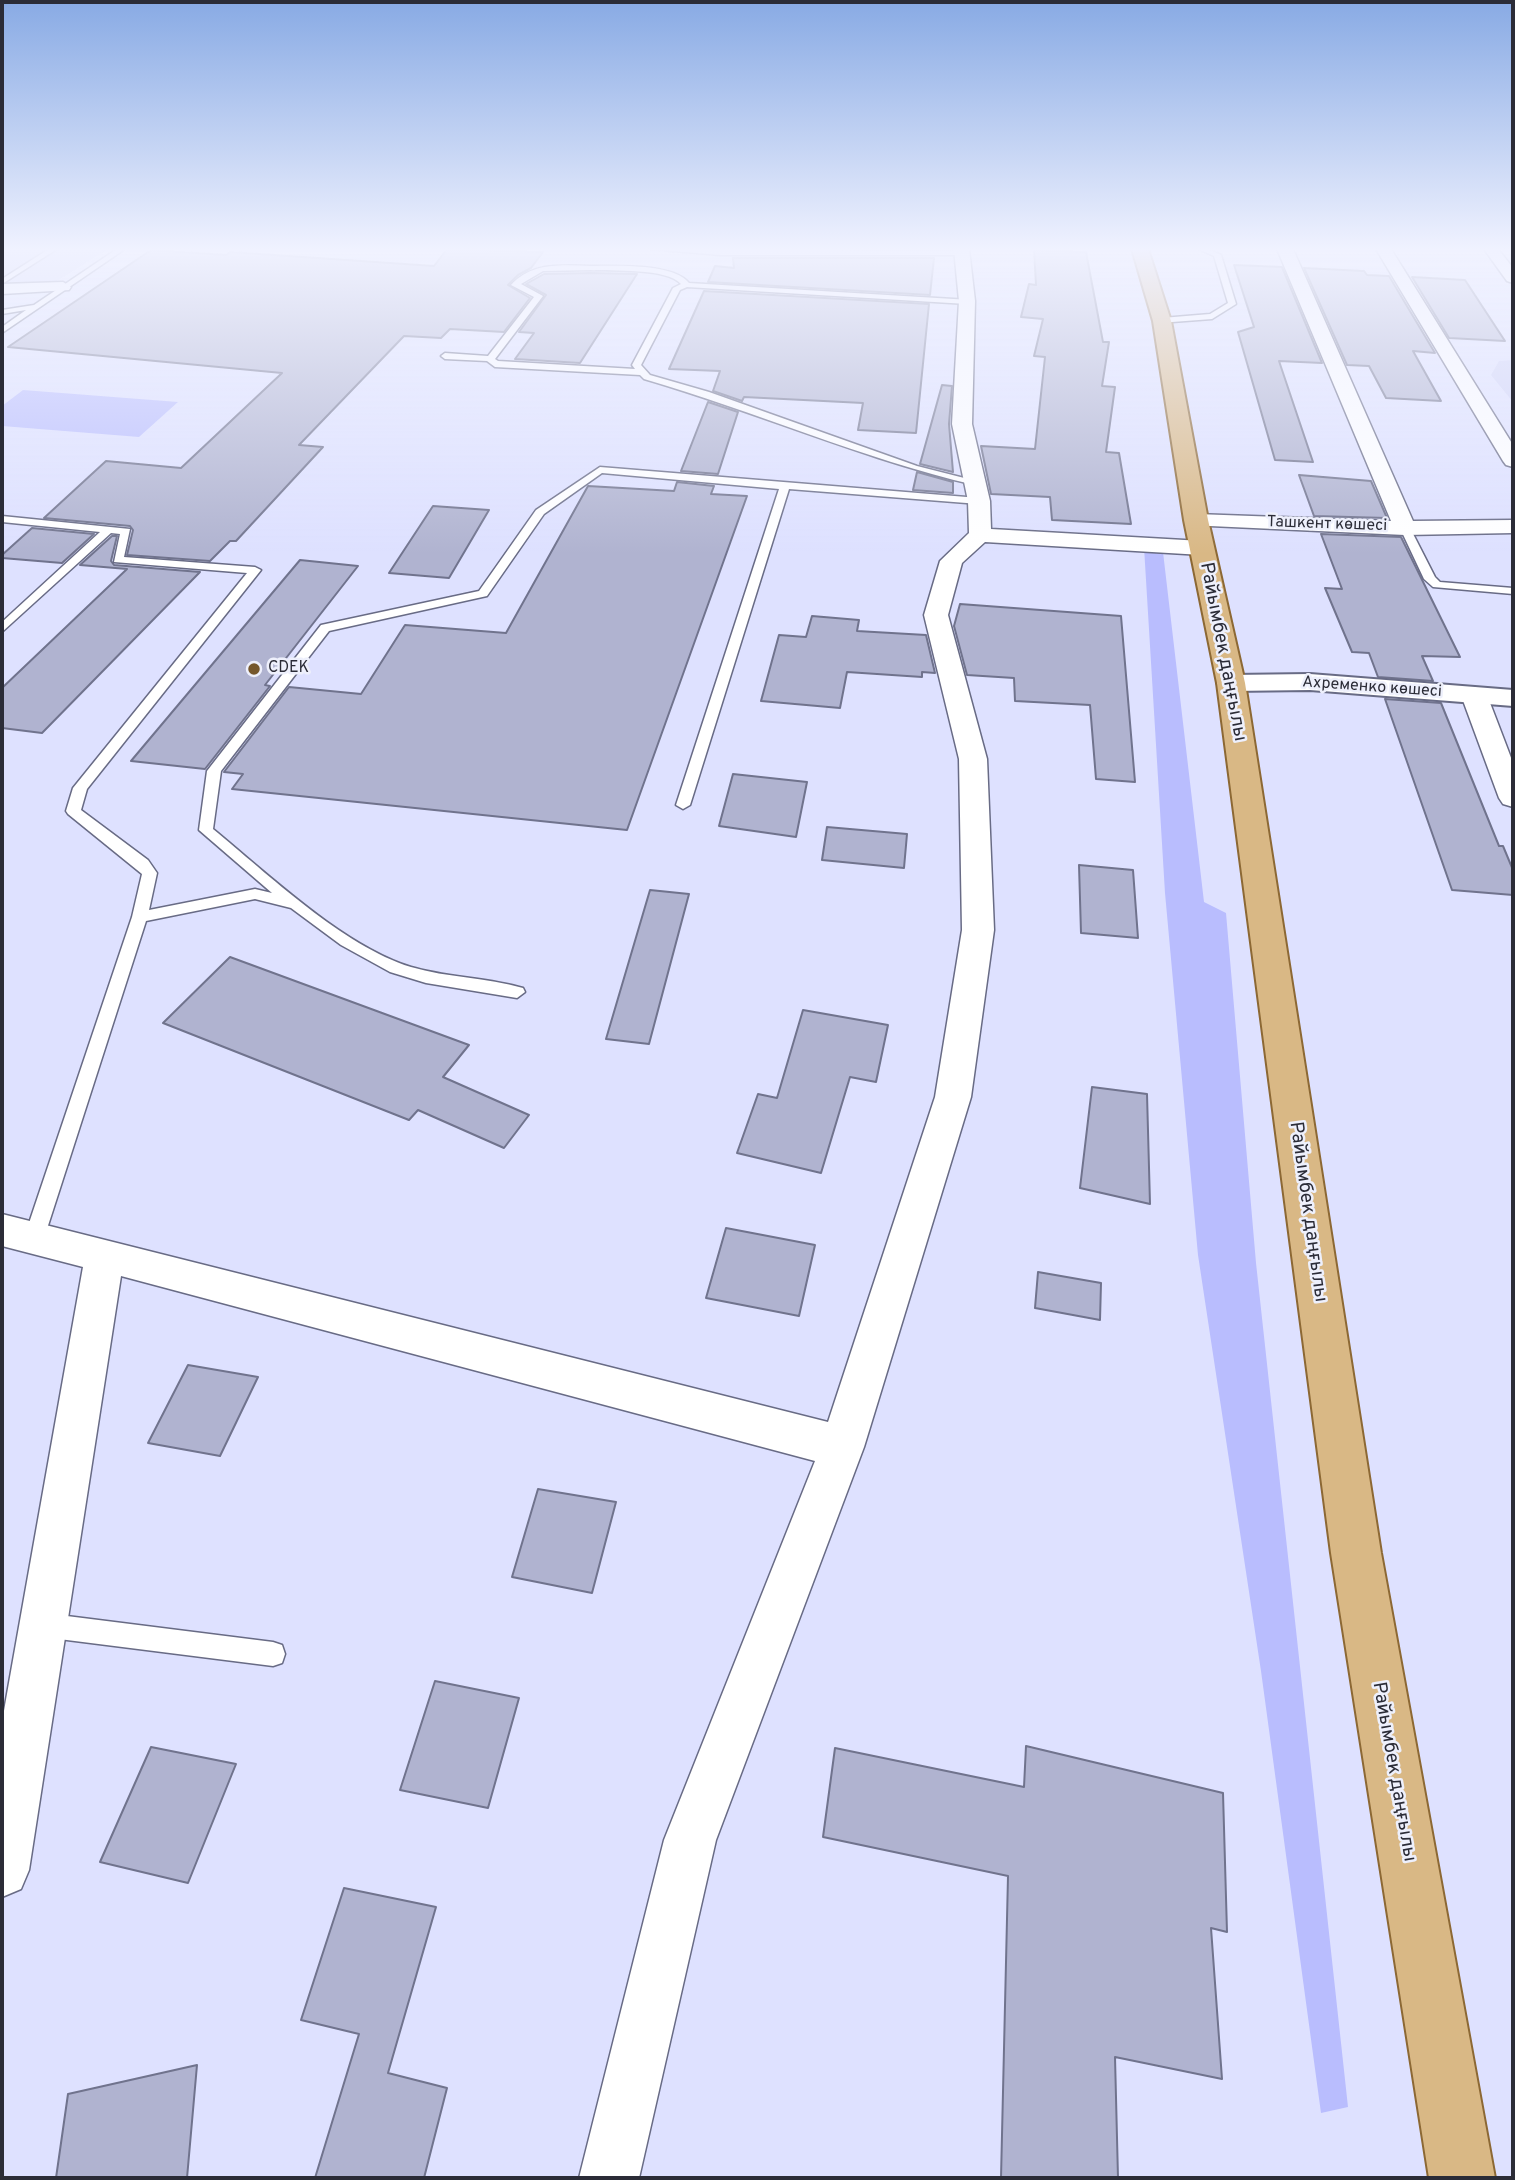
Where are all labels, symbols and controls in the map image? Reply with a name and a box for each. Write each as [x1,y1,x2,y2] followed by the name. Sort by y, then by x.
[1267,513,1387,537] street label: Ташкент көшесі
[1193,560,1251,744] street label: Райымбек даңғылы
[268,659,309,679] place label: CDEK
[246,661,262,677] marker: CDEK
[1302,674,1442,702] street label: Ахременко көшесі
[1283,1120,1331,1304] street label: Райымбек даңғылы
[1366,1680,1420,1864] street label: Райымбек даңғылы

